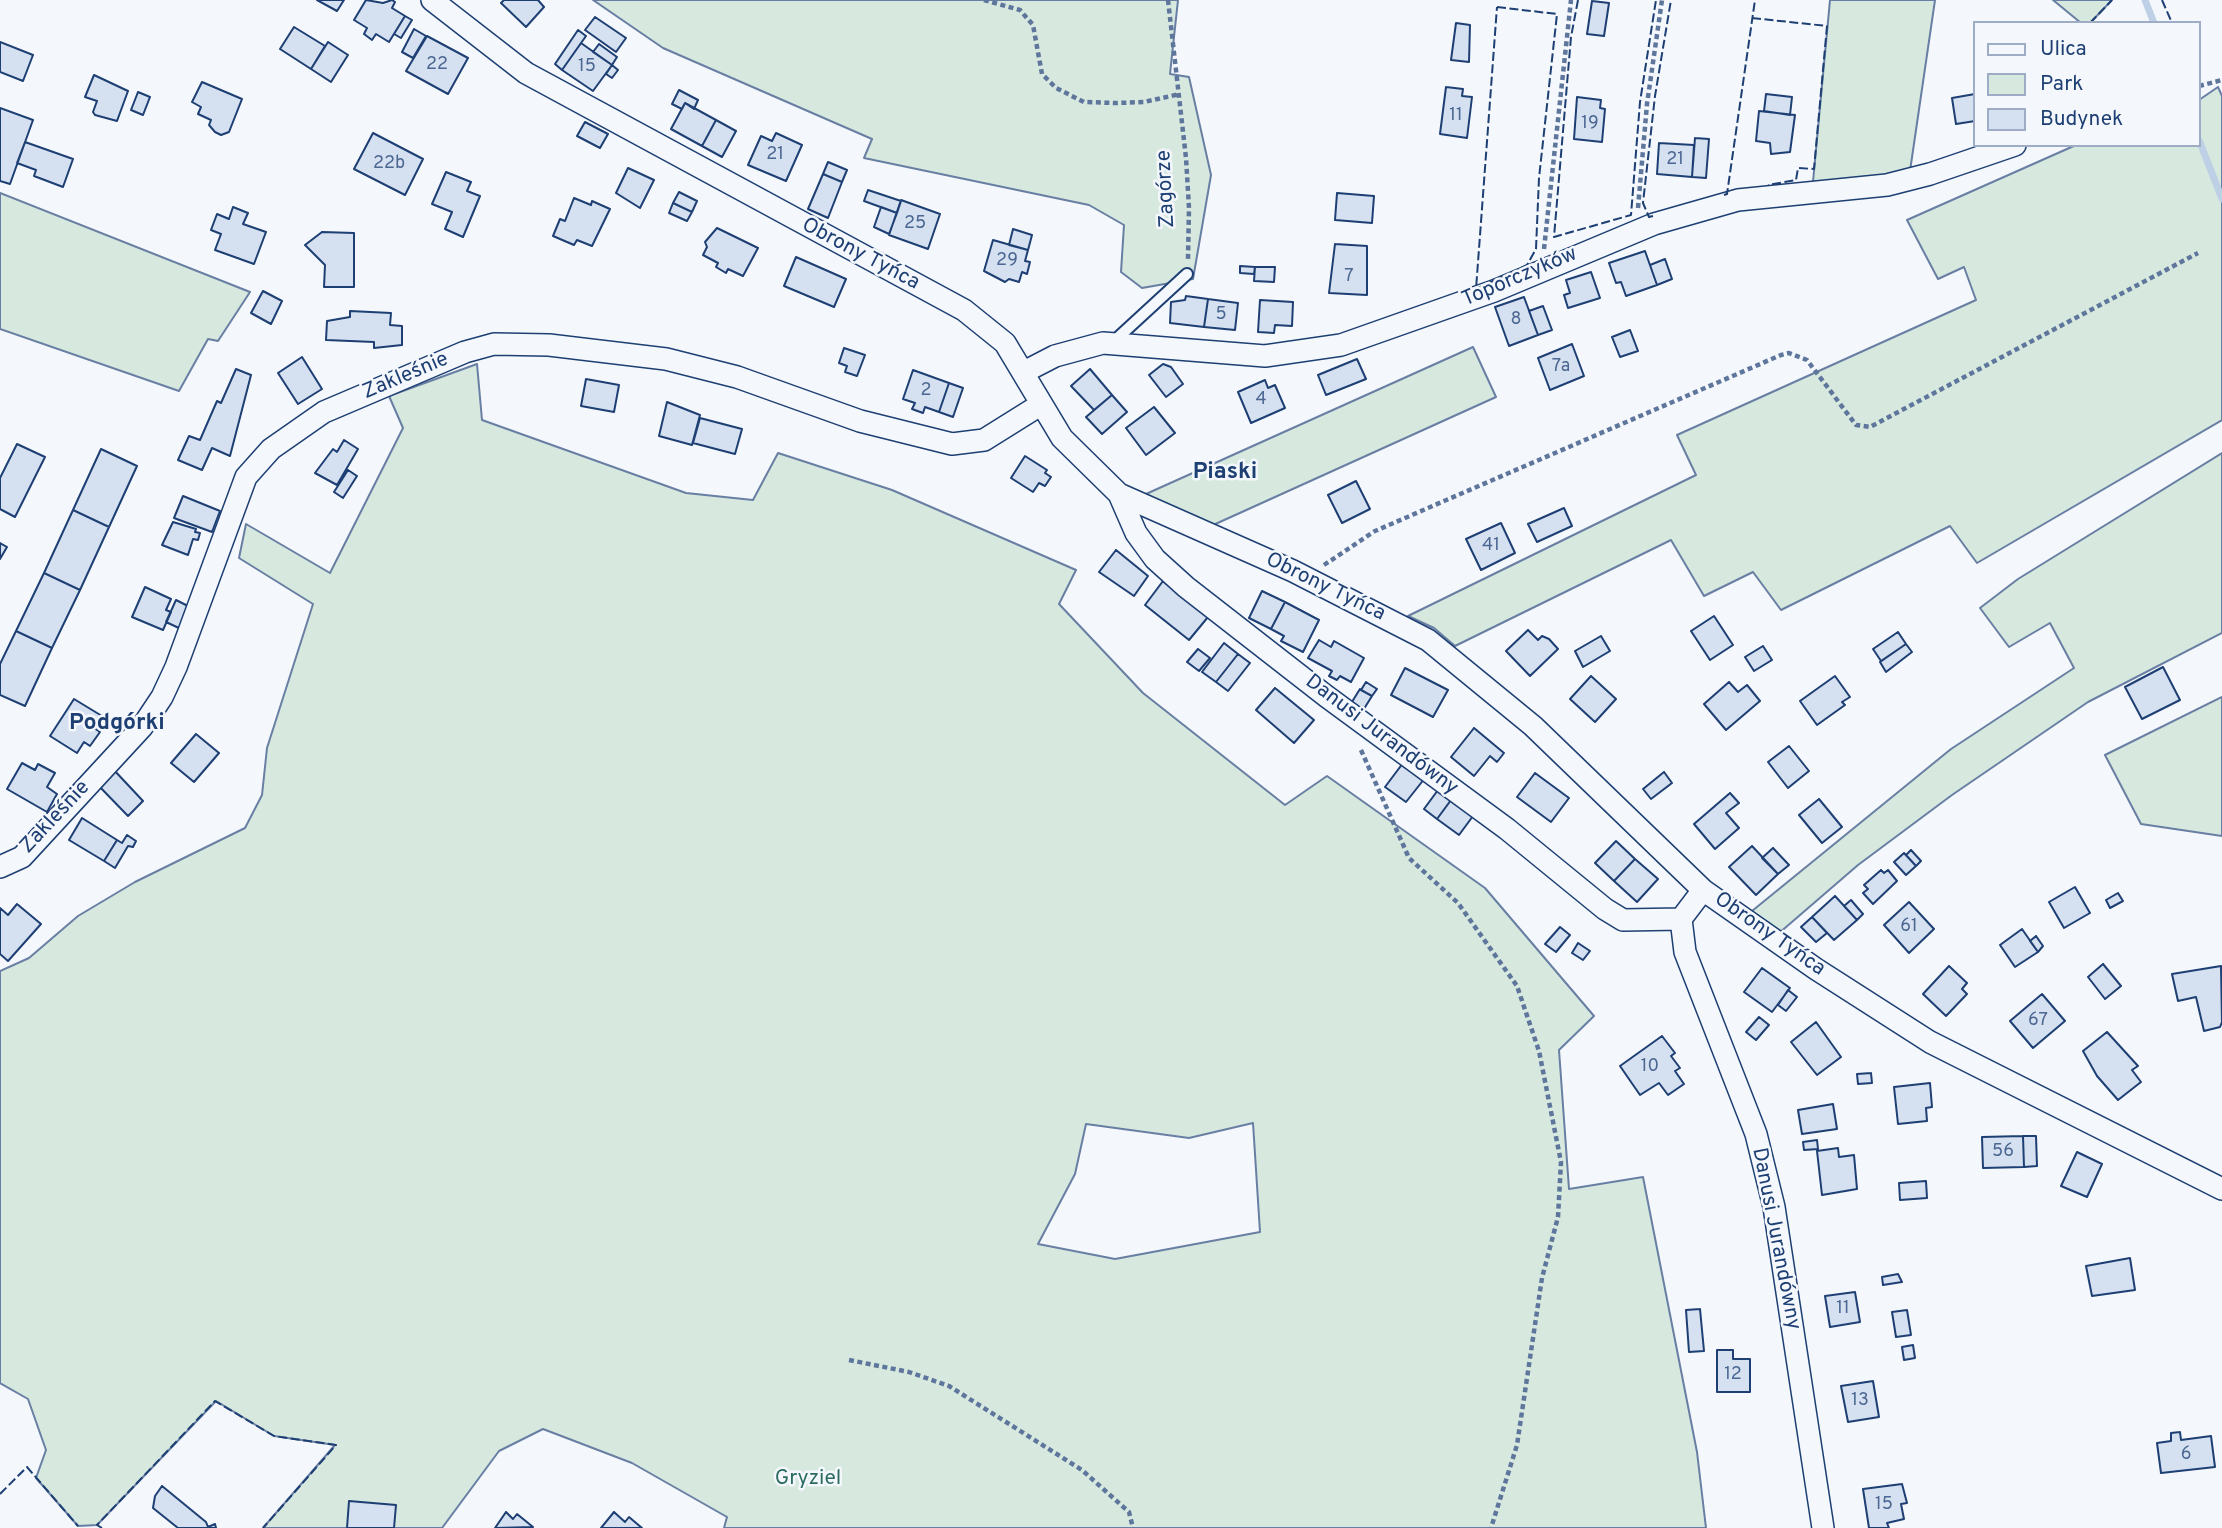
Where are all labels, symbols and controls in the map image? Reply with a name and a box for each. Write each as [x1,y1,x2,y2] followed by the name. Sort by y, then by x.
[1974,21,2201,147] legend
[2040,36,2087,63] text: Ulica
[426,54,448,76] house number: 22
[578,56,596,78] house number: 15
[2040,71,2083,98] text: Park
[1449,105,1463,127] house number: 11
[2040,106,2123,133] text: Budynek
[1581,113,1599,135] house number: 19
[766,144,784,166] house number: 21
[1152,149,1182,229] street label: Zagórze
[1666,149,1684,171] house number: 21
[373,153,405,175] house number: 22b
[797,213,923,297] street label: Obrony Tyńca
[904,213,926,235] house number: 25
[1459,242,1581,314] street label: Toporczyków
[996,250,1018,272] house number: 29
[1344,266,1354,288] house number: 7
[1215,304,1227,326] house number: 5
[1511,309,1521,331] house number: 8
[359,348,453,406] street label: Zakleśnie
[1552,356,1570,378] house number: 7a
[920,380,932,402] house number: 2
[1255,389,1267,411] house number: 4
[1193,459,1257,487] district label: Piaski
[1482,535,1500,557] house number: 41
[1261,548,1389,628] street label: Obrony Tyńca
[1300,670,1462,802] street label: Danusi Jurandówny
[69,710,165,738] district label: Podgórki
[16,776,96,860] street label: Zakleśnie
[1709,887,1829,983] street label: Obrony Tyńca
[1900,916,1918,938] house number: 61
[2028,1010,2048,1032] house number: 67
[1641,1056,1659,1078] house number: 10
[1992,1141,2014,1163] house number: 56
[1745,1146,1805,1332] street label: Danusi Jurandówny
[1836,1298,1850,1320] house number: 11
[1724,1364,1742,1386] house number: 12
[1851,1390,1869,1412] house number: 13
[2181,1444,2191,1466] house number: 6
[775,1467,841,1493] park label: Gryziel
[1875,1494,1893,1516] house number: 15

